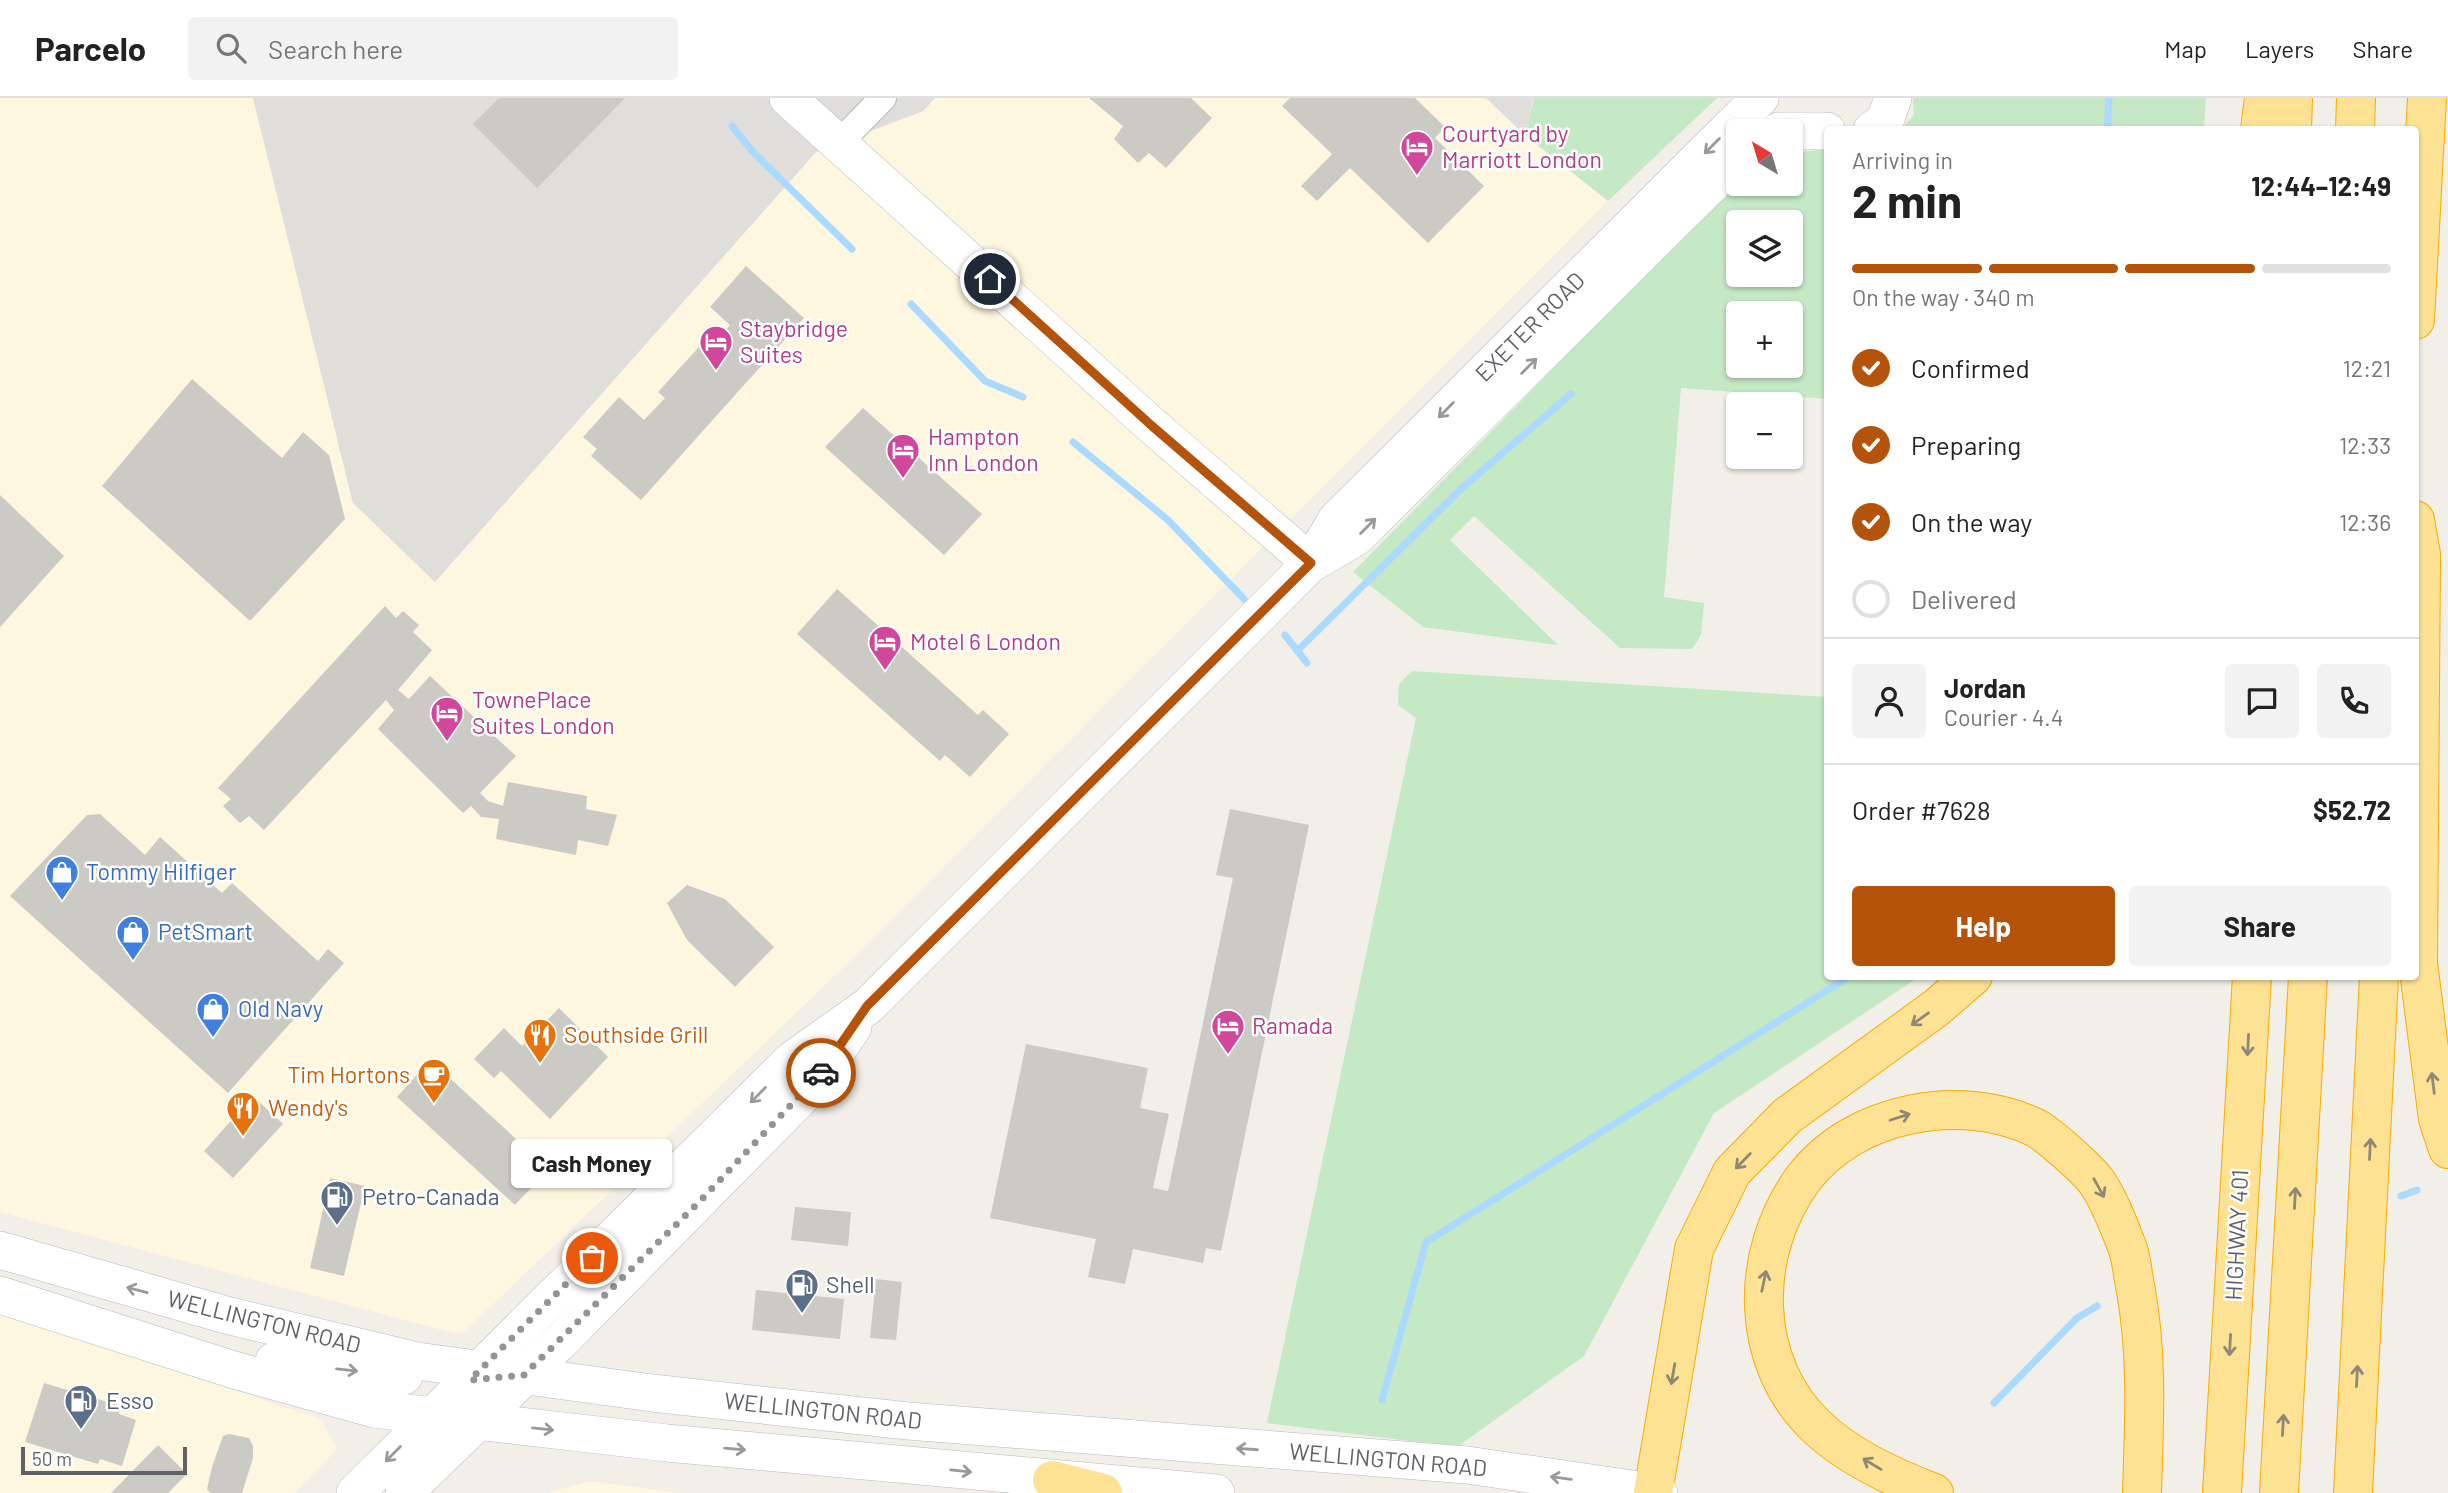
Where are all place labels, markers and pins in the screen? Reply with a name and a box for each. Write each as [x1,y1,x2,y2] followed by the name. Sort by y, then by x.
[1442,119,1602,173] place label: Courtyard by Marriott London
[1398,128,1436,177] hotel icon: Courtyard by Marriott London
[960,249,1020,309] pin
[740,314,848,368] place label: Staybridge Suites
[697,323,735,372] hotel icon: Staybridge Suites
[928,422,1039,476] place label: Hampton Inn London
[884,431,922,480] hotel icon: Hampton Inn London
[866,623,904,672] hotel icon: Motel 6 London
[910,627,1061,655] place label: Motel 6 London
[472,685,615,739] place label: TownePlace Suites London
[428,694,466,743] hotel icon: TownePlace Suites London
[43,853,81,902] shop icon: Tommy Hilfiger
[86,857,237,885] place label: Tommy Hilfiger
[114,913,152,962] shop icon: PetSmart
[158,917,253,945] place label: PetSmart
[194,990,232,1039] shop icon: Old Navy
[238,994,324,1022] place label: Old Navy
[1209,1007,1247,1056] hotel icon: Ramada
[1252,1011,1333,1039] place label: Ramada
[521,1016,559,1065] restaurant icon: Southside Grill
[564,1020,708,1048] place label: Southside Grill
[415,1056,453,1105] cafe icon: Tim Hortons
[287,1060,410,1088] place label: Tim Hortons
[224,1089,262,1138] restaurant icon: Wendy's
[268,1093,348,1121] place label: Wendy's
[512,1139,672,1188] callout: Cash Money
[318,1178,356,1227] fuel station icon: Petro-Canada
[362,1182,500,1210] place label: Petro-Canada
[562,1228,622,1288] pin
[783,1266,821,1315] fuel station icon: Shell
[826,1270,875,1298] place label: Shell
[62,1382,100,1431] fuel station icon: Esso
[106,1386,154,1414] place label: Esso

